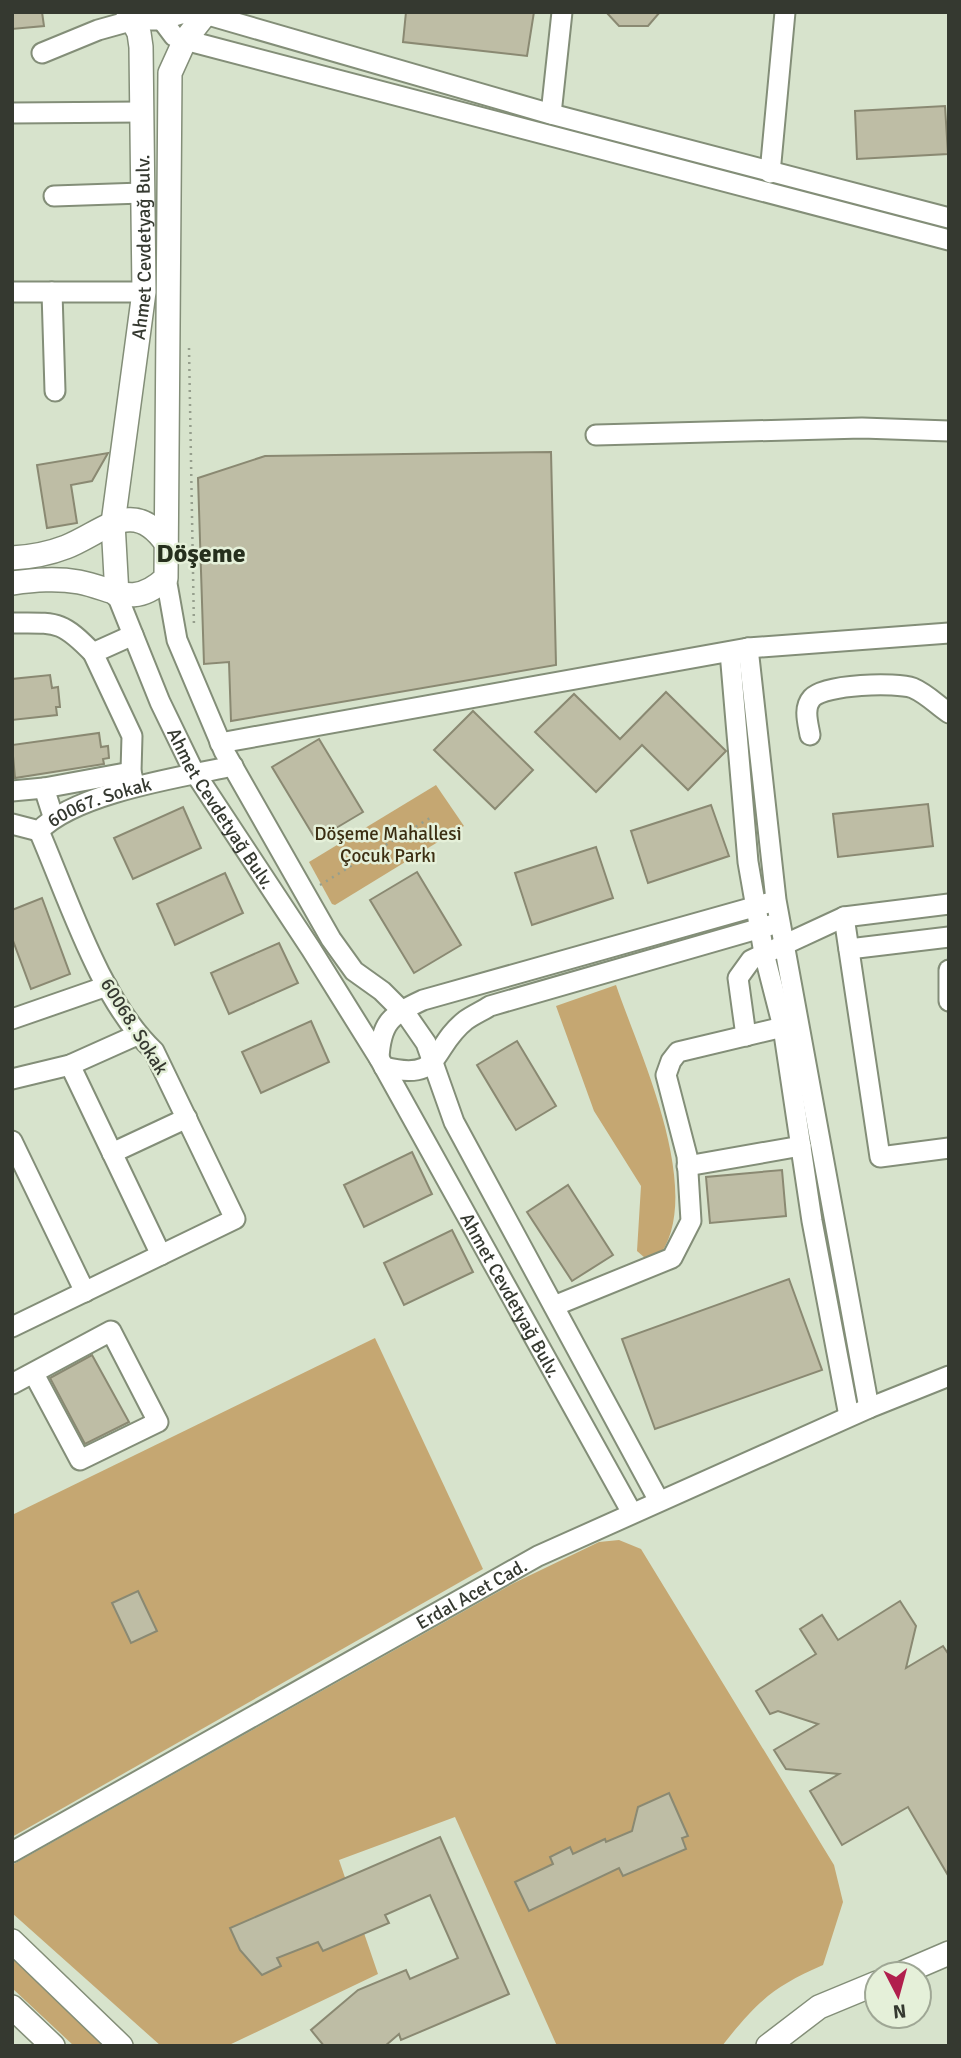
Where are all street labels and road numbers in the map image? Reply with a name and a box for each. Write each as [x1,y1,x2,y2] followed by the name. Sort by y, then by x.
[127,154,157,341] street label: Ahmet Cevdetyağ Bulv.
[161,724,279,894] street label: Ahmet Cevdetyağ Bulv.
[43,772,154,833] street label: 60067. Sokak
[95,974,174,1080] street label: 60068. Sokak
[454,1209,565,1382] street label: Ahmet Cevdetyağ Bulv.
[412,1554,532,1635] street label: Erdal Acet Cad.

